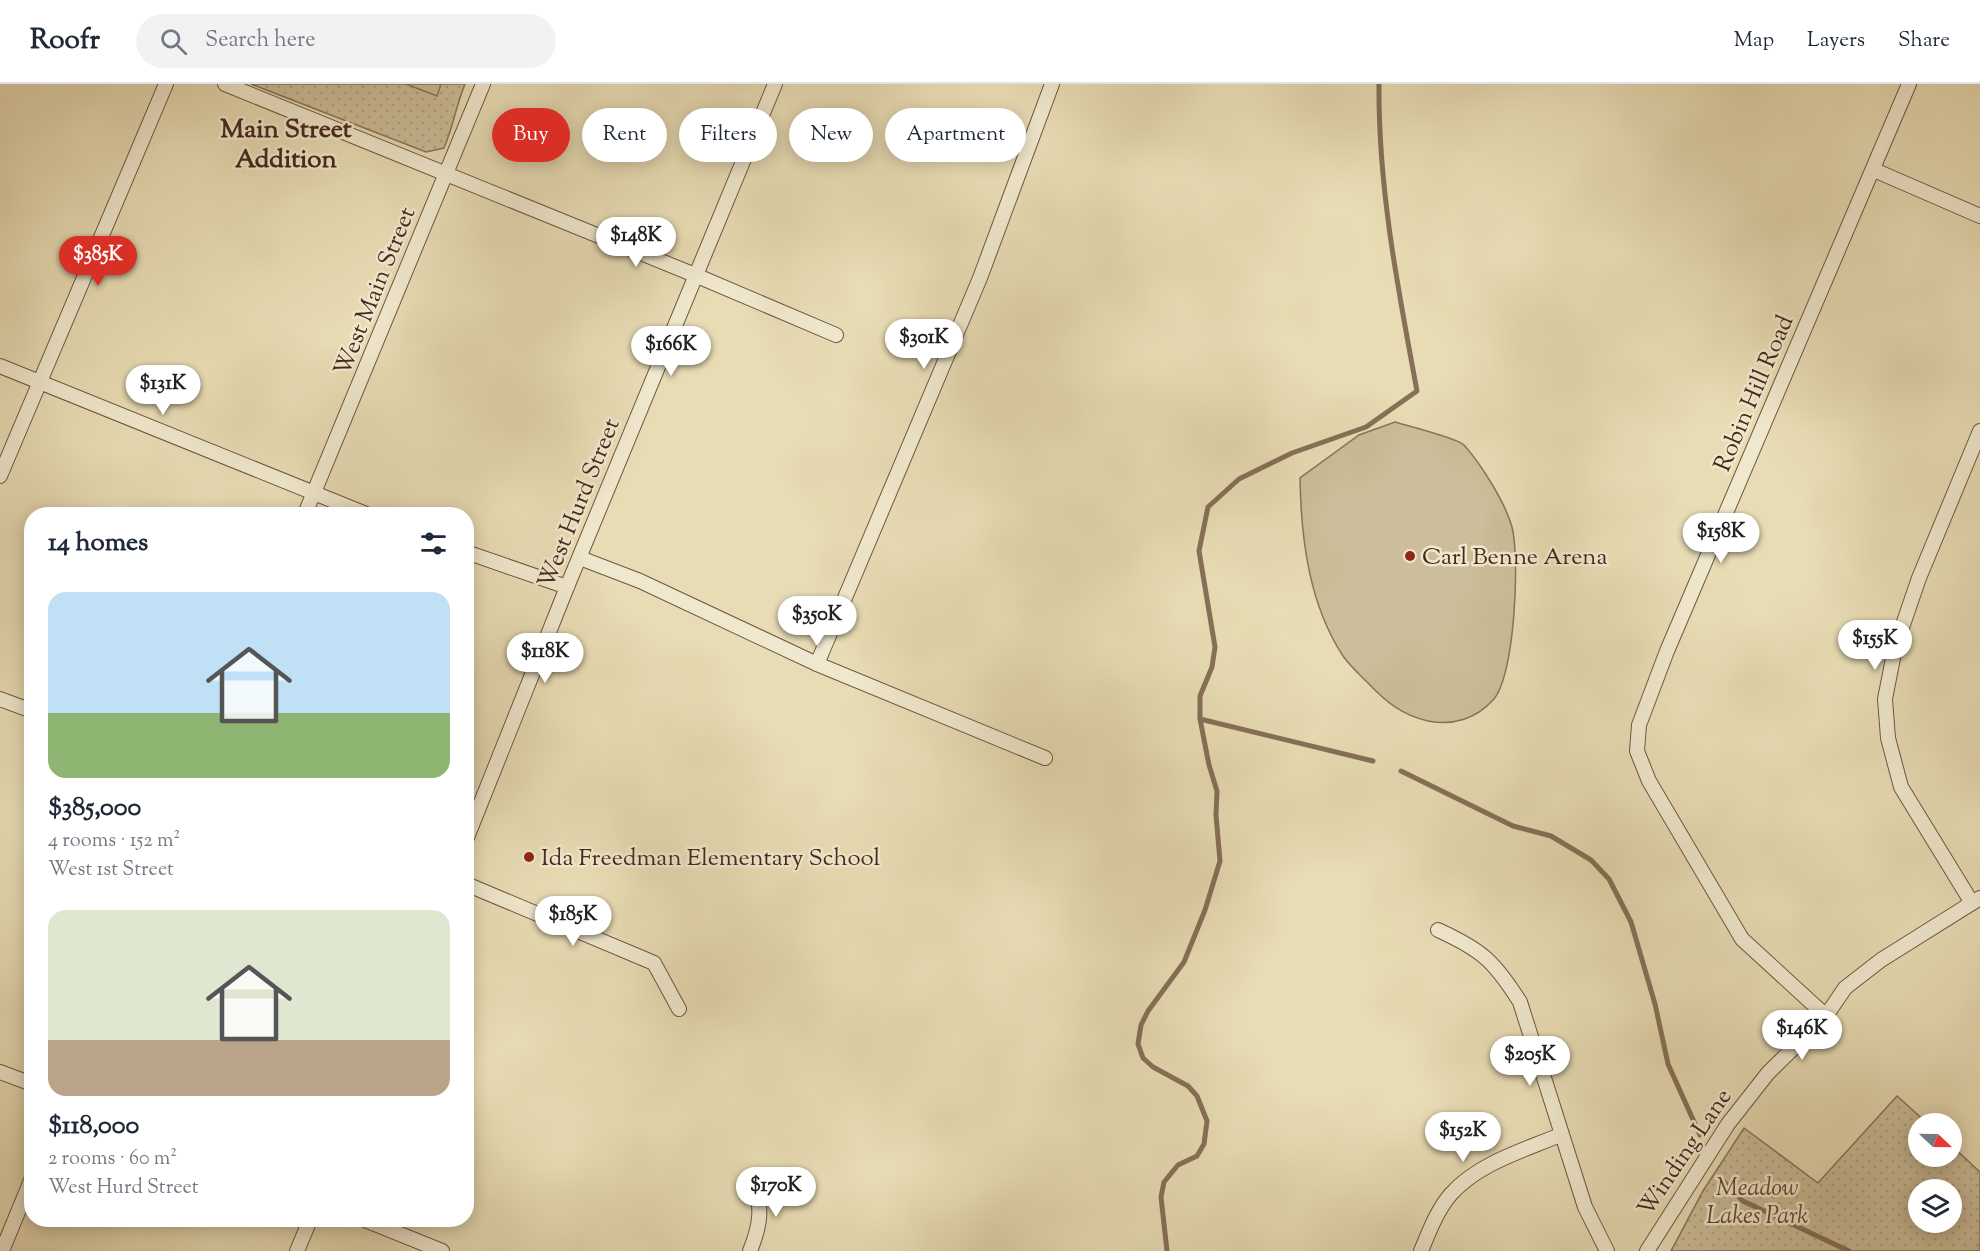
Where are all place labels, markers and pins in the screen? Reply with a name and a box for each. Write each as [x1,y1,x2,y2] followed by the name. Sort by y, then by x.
[594,217,678,268] pin: $148K
[56,236,140,287] pin: $385K
[882,319,966,370] pin: $301K
[629,326,713,377] pin: $166K
[121,365,205,416] pin: $131K
[1679,513,1763,564] pin: $158K
[1422,541,1608,575] place label: Carl Benne Arena
[1403,549,1417,563] marker: Carl Benne Arena
[775,596,859,647] pin: $350K
[1833,620,1917,671] pin: $155K
[503,633,587,684] pin: $118K
[541,842,881,876] place label: Ida Freedman Elementary School
[522,850,536,864] marker: Ida Freedman Elementary School
[531,896,615,947] pin: $185K
[1760,1010,1844,1061] pin: $146K
[1488,1036,1572,1087] pin: $205K
[1421,1112,1505,1163] pin: $152K
[734,1167,818,1218] pin: $170K

